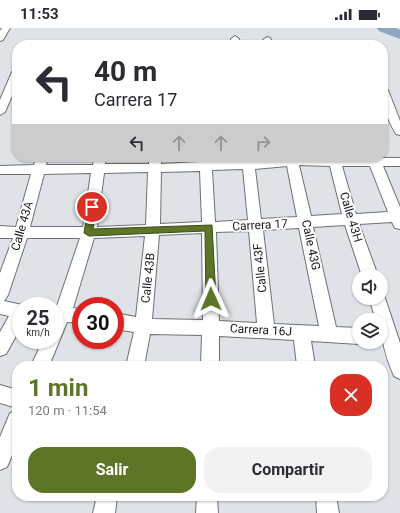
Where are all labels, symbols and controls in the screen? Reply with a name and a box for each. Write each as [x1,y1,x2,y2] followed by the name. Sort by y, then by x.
[20,5,59,23] text: 11:53
[94,55,157,88] text: 40 m
[28,56,80,108] icon: left
[94,89,177,110] text: Carrera 17
[126,132,148,154] icon: left
[168,132,190,154] icon: ahead
[210,132,232,154] icon: ahead
[252,132,274,154] icon: right
[75,190,109,224] pin
[337,190,365,244] street label: Calle 43H
[81,196,103,218] icon: arrive
[8,199,36,252] street label: Calle 43A
[232,217,288,233] street label: Carrera 17
[299,219,323,271] street label: Calle 43G
[250,242,270,293] street label: Calle 43F
[138,252,158,304] street label: Calle 43B
[352,269,388,349] map controls
[352,269,388,305] button: sound
[190,278,232,320] position arrow
[72,297,124,349] speed limit sign: 30
[27,306,49,330] text: 25
[352,313,388,349] button: layers
[230,321,292,339] street label: Carrera 16J
[26,327,50,338] text: km/h
[28,374,88,402] text: 1 min
[330,374,372,416] button: close
[28,403,107,418] text: 120 m · 11:54
[28,447,196,493] button: Salir
[204,447,372,493] button: Compartir

